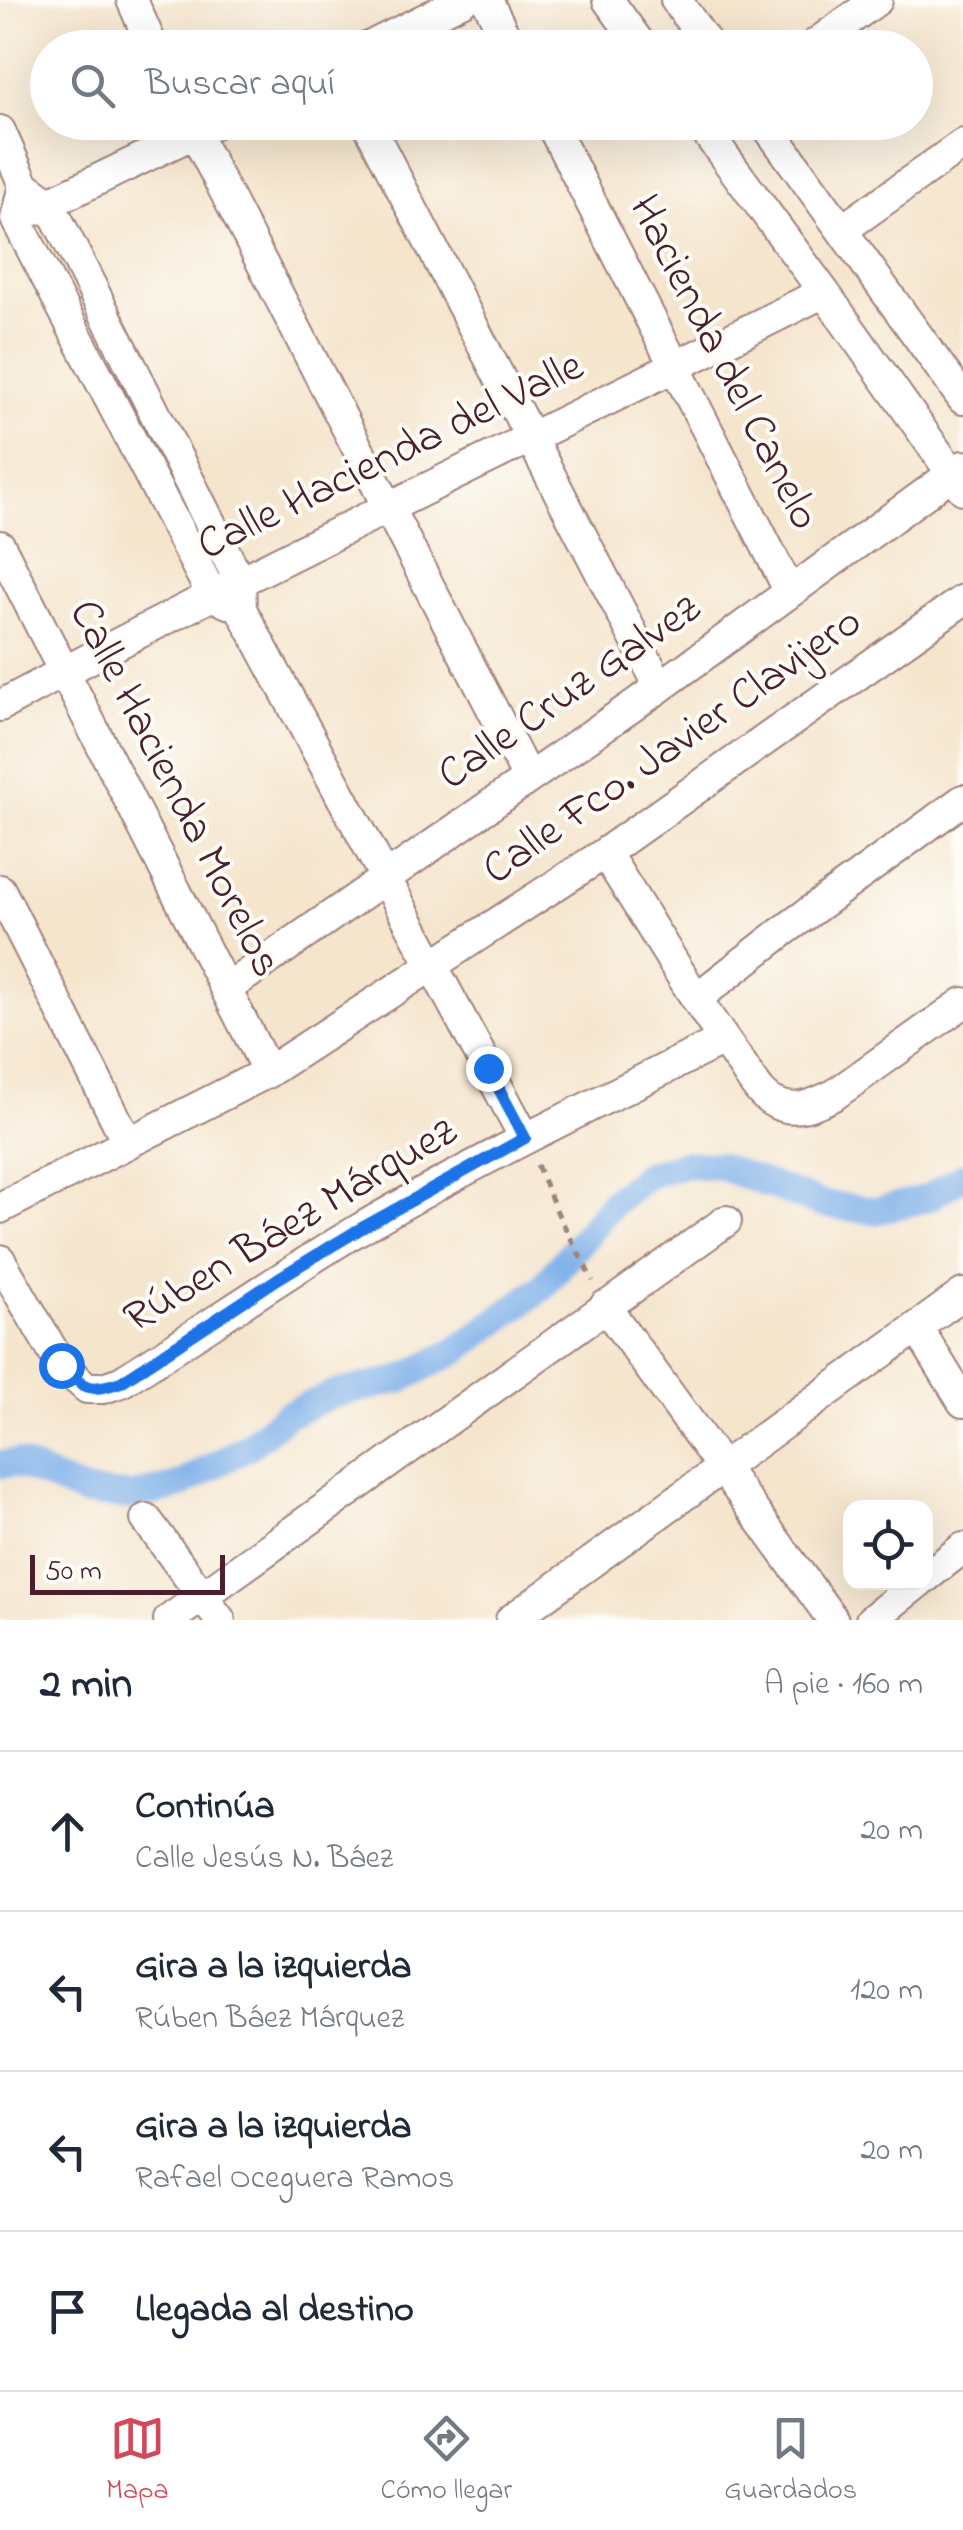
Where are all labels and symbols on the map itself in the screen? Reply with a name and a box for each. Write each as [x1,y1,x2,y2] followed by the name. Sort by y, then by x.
[610,184,836,542] street label: Hacienda del Canelo
[187,334,596,579] street label: Calle Hacienda del Valle
[425,578,715,808] street label: Calle Cruz Galvez
[50,589,298,989] street label: Calle Hacienda Morelos
[470,591,876,903] street label: Calle Fco. Javier Clavijero
[466,1046,512,1092] route end
[112,1100,470,1352] street label: Rúben Báez Márquez
[39,1343,85,1389] route start
[30,1550,225,1594] scale bar

